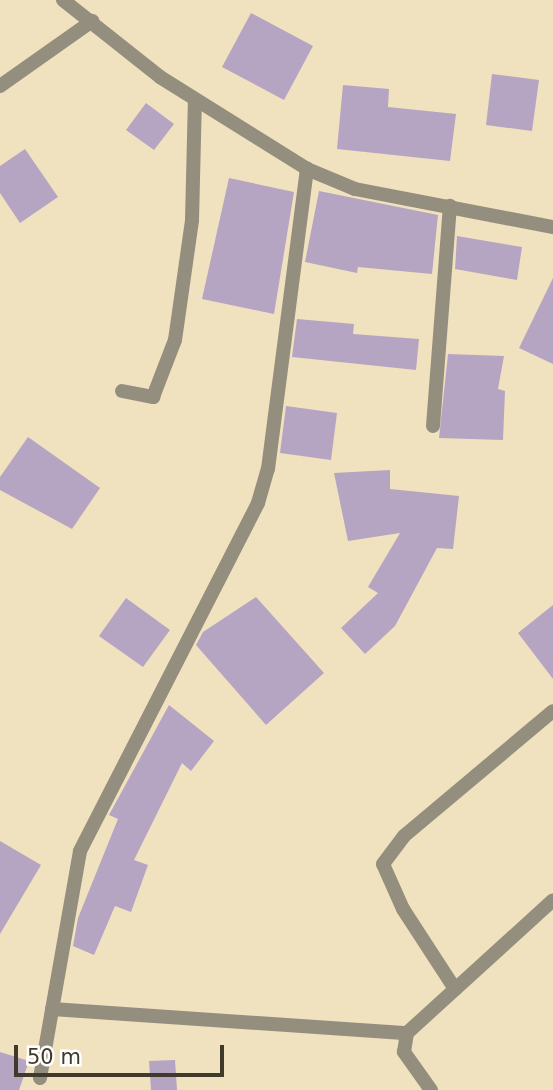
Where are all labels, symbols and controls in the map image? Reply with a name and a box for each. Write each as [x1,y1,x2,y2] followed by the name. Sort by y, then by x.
[18,1030,228,1074] scale bar
[27,1045,81,1069] text: 50 m

